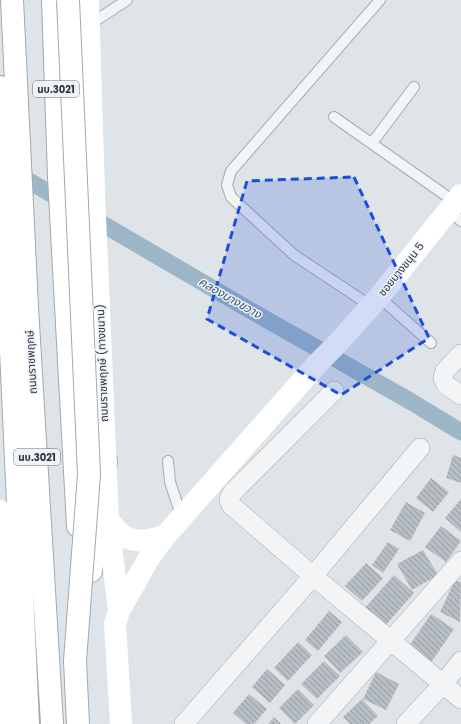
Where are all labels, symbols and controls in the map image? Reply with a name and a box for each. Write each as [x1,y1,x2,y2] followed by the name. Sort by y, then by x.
[33,81,79,97] road number: นบ.3021
[374,239,428,299] street label: ซอยบางขนุน 5
[196,273,265,323] water label: คลองบางขวาง
[92,304,112,422] street label: ถนนราชพฤกษ์ (ทางขนาน)
[21,330,41,394] street label: ถนนราชพฤกษ์
[14,449,60,465] road number: นบ.3021

